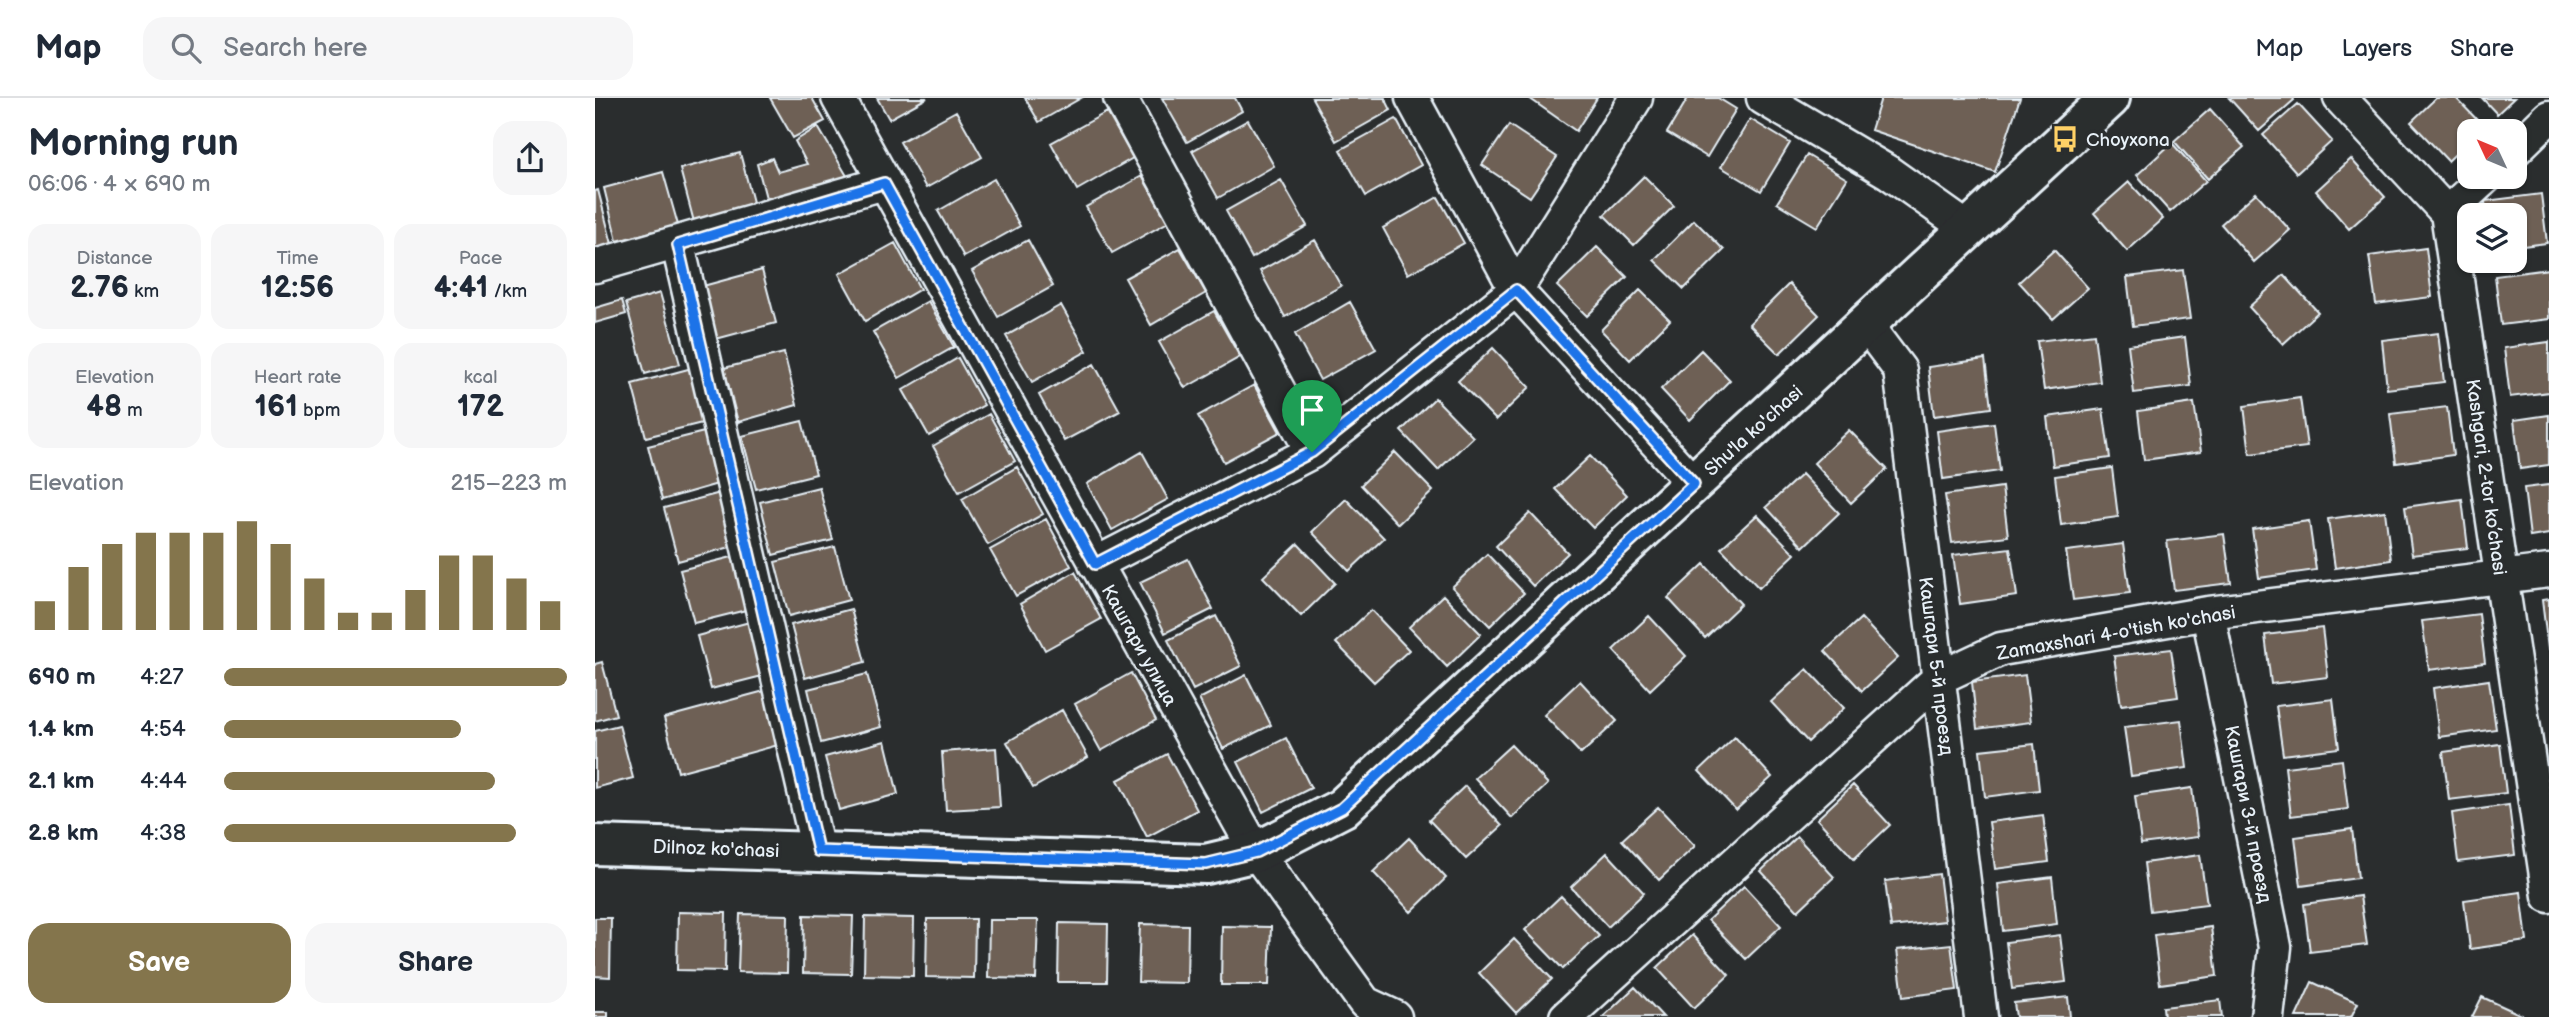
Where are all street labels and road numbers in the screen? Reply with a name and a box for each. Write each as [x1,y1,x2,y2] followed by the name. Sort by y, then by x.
[2460,378,2511,577] street label: Kashgari, 2-tor ko’chasi
[1700,381,1808,481] street label: Shu'la ko'chasi
[1913,576,1958,757] street label: Кашгари 5-й проезд
[1096,581,1182,710] street label: Кашгари улица
[1994,601,2238,666] street label: Zamaxshari 4-o'tish ko'chasi
[2219,724,2276,905] street label: Кашгари 3-й проезд
[652,836,780,863] street label: Dilnoz ko'chasi

